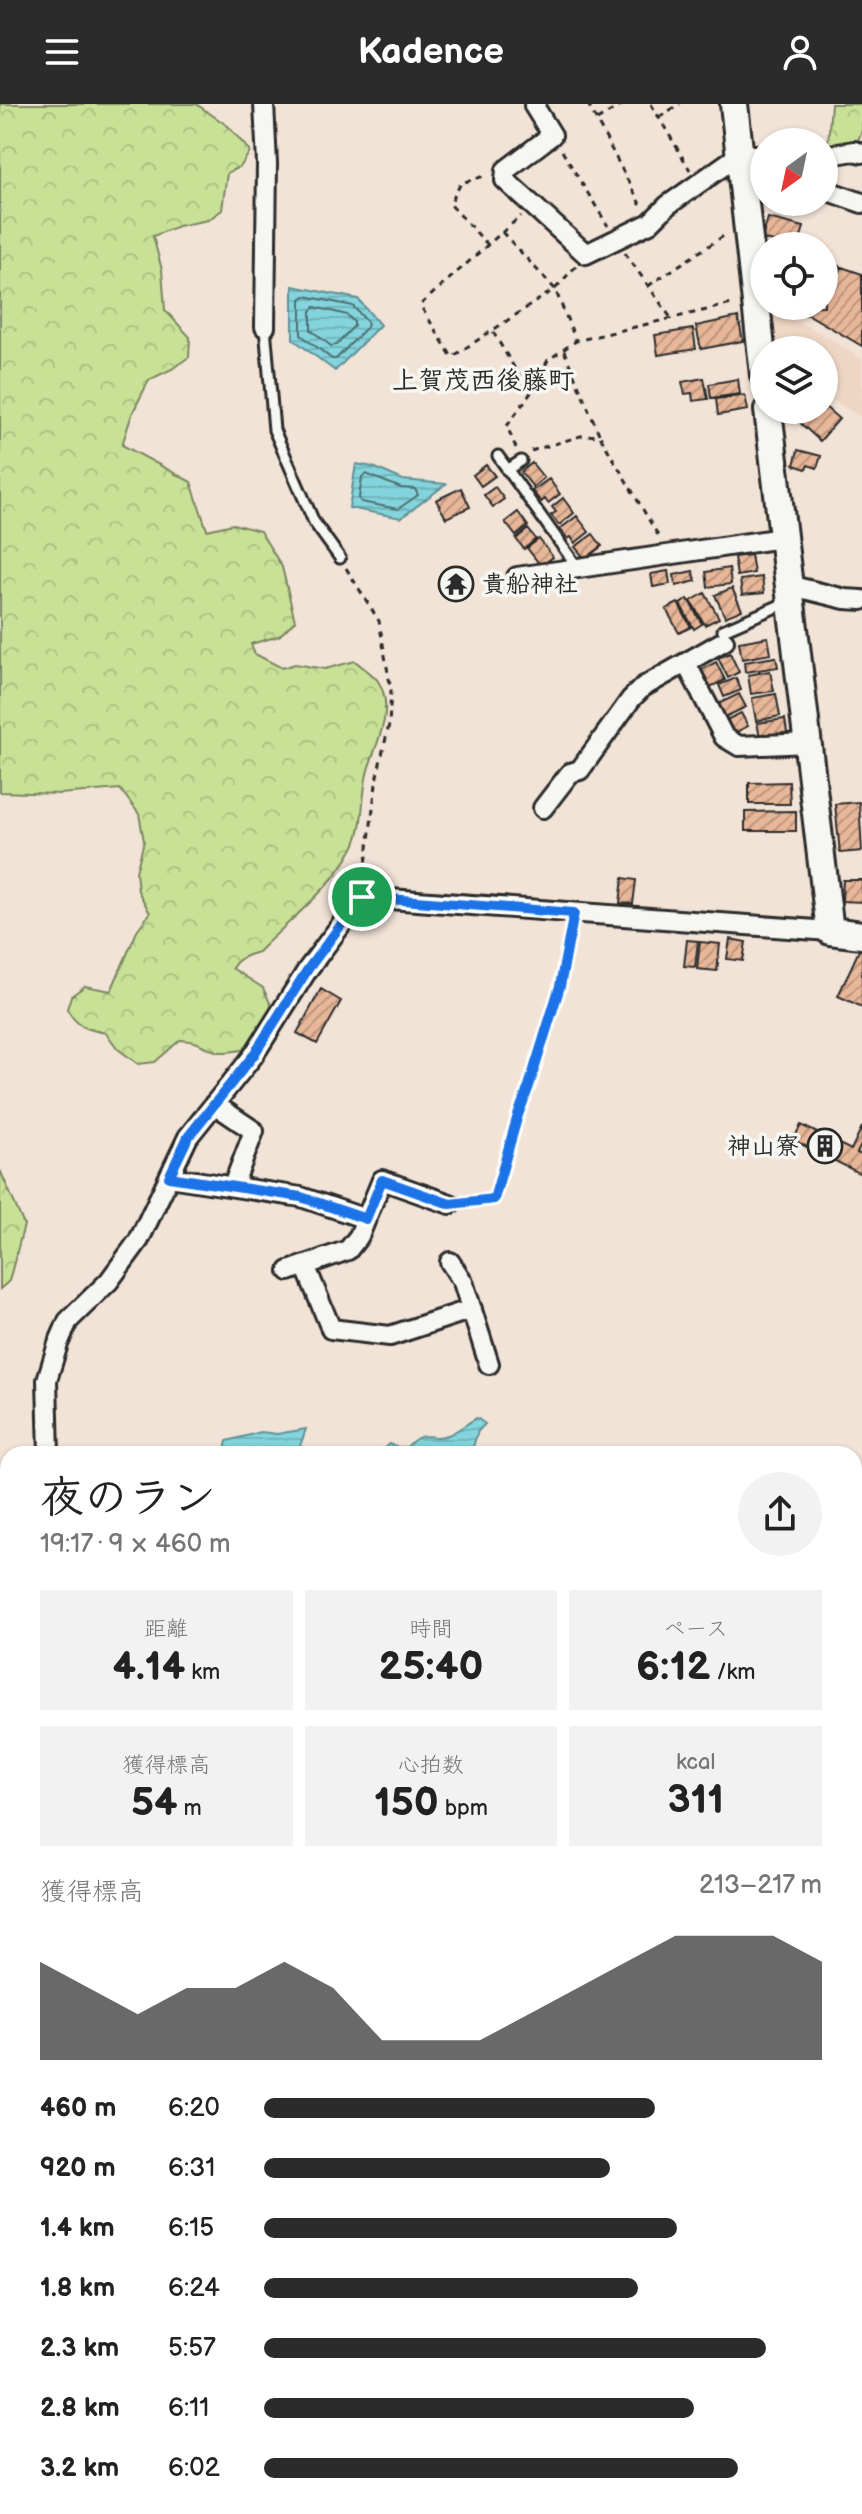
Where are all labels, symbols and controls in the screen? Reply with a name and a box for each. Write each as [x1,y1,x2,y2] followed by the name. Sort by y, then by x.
[40,30,84,74] icon: menu
[778,30,822,74] icon: person
[358,31,504,74] text: Kadence
[750,128,838,216] north arrow
[750,128,838,424] map controls
[750,232,838,320] button: locate
[750,336,838,424] button: layers
[392,366,574,397] district label: 上賀茂西後藤町
[437,565,475,603] temple icon: 貴船神社
[482,570,578,599] place label: 貴船神社
[328,863,396,931] pin
[340,875,384,919] icon: arrive
[806,1127,844,1165] building icon: 神山寮
[727,1132,799,1161] place label: 神山寮
[40,1472,216,1525] text: 夜のラン
[738,1472,822,1556] button: share
[40,1529,230,1560] text: 19:17 · 9 × 460 m
[144,1616,188,1643] text: 距離
[409,1616,453,1643] text: 時間
[663,1616,728,1643] text: ペース
[112,1643,185,1691] text: 4.14
[378,1643,484,1691] text: 25:40
[636,1643,711,1691] text: 6:12
[185,1659,220,1686] text: km
[711,1659,755,1686] text: /km
[676,1749,715,1776] text: kcal
[122,1752,210,1779] text: 獲得標高
[398,1752,464,1779] text: 心拍数
[667,1776,724,1824] text: 311
[131,1779,178,1827] text: 54
[374,1779,439,1827] text: 150
[178,1795,202,1822] text: m
[439,1795,488,1822] text: bpm
[699,1870,822,1901] text: 213–217 m
[40,1877,144,1908] text: 獲得標高
[40,2093,116,2124] text: 460 m
[168,2093,220,2124] text: 6:20
[40,2153,116,2184] text: 920 m
[168,2153,215,2184] text: 6:31
[40,2213,115,2244] text: 1.4 km
[168,2213,214,2244] text: 6:15
[40,2273,115,2304] text: 1.8 km
[168,2273,220,2304] text: 6:24
[40,2333,119,2364] text: 2.3 km
[168,2333,216,2364] text: 5:57
[40,2393,120,2424] text: 2.8 km
[168,2393,209,2424] text: 6:11
[40,2453,119,2484] text: 3.2 km
[168,2453,220,2484] text: 6:02

